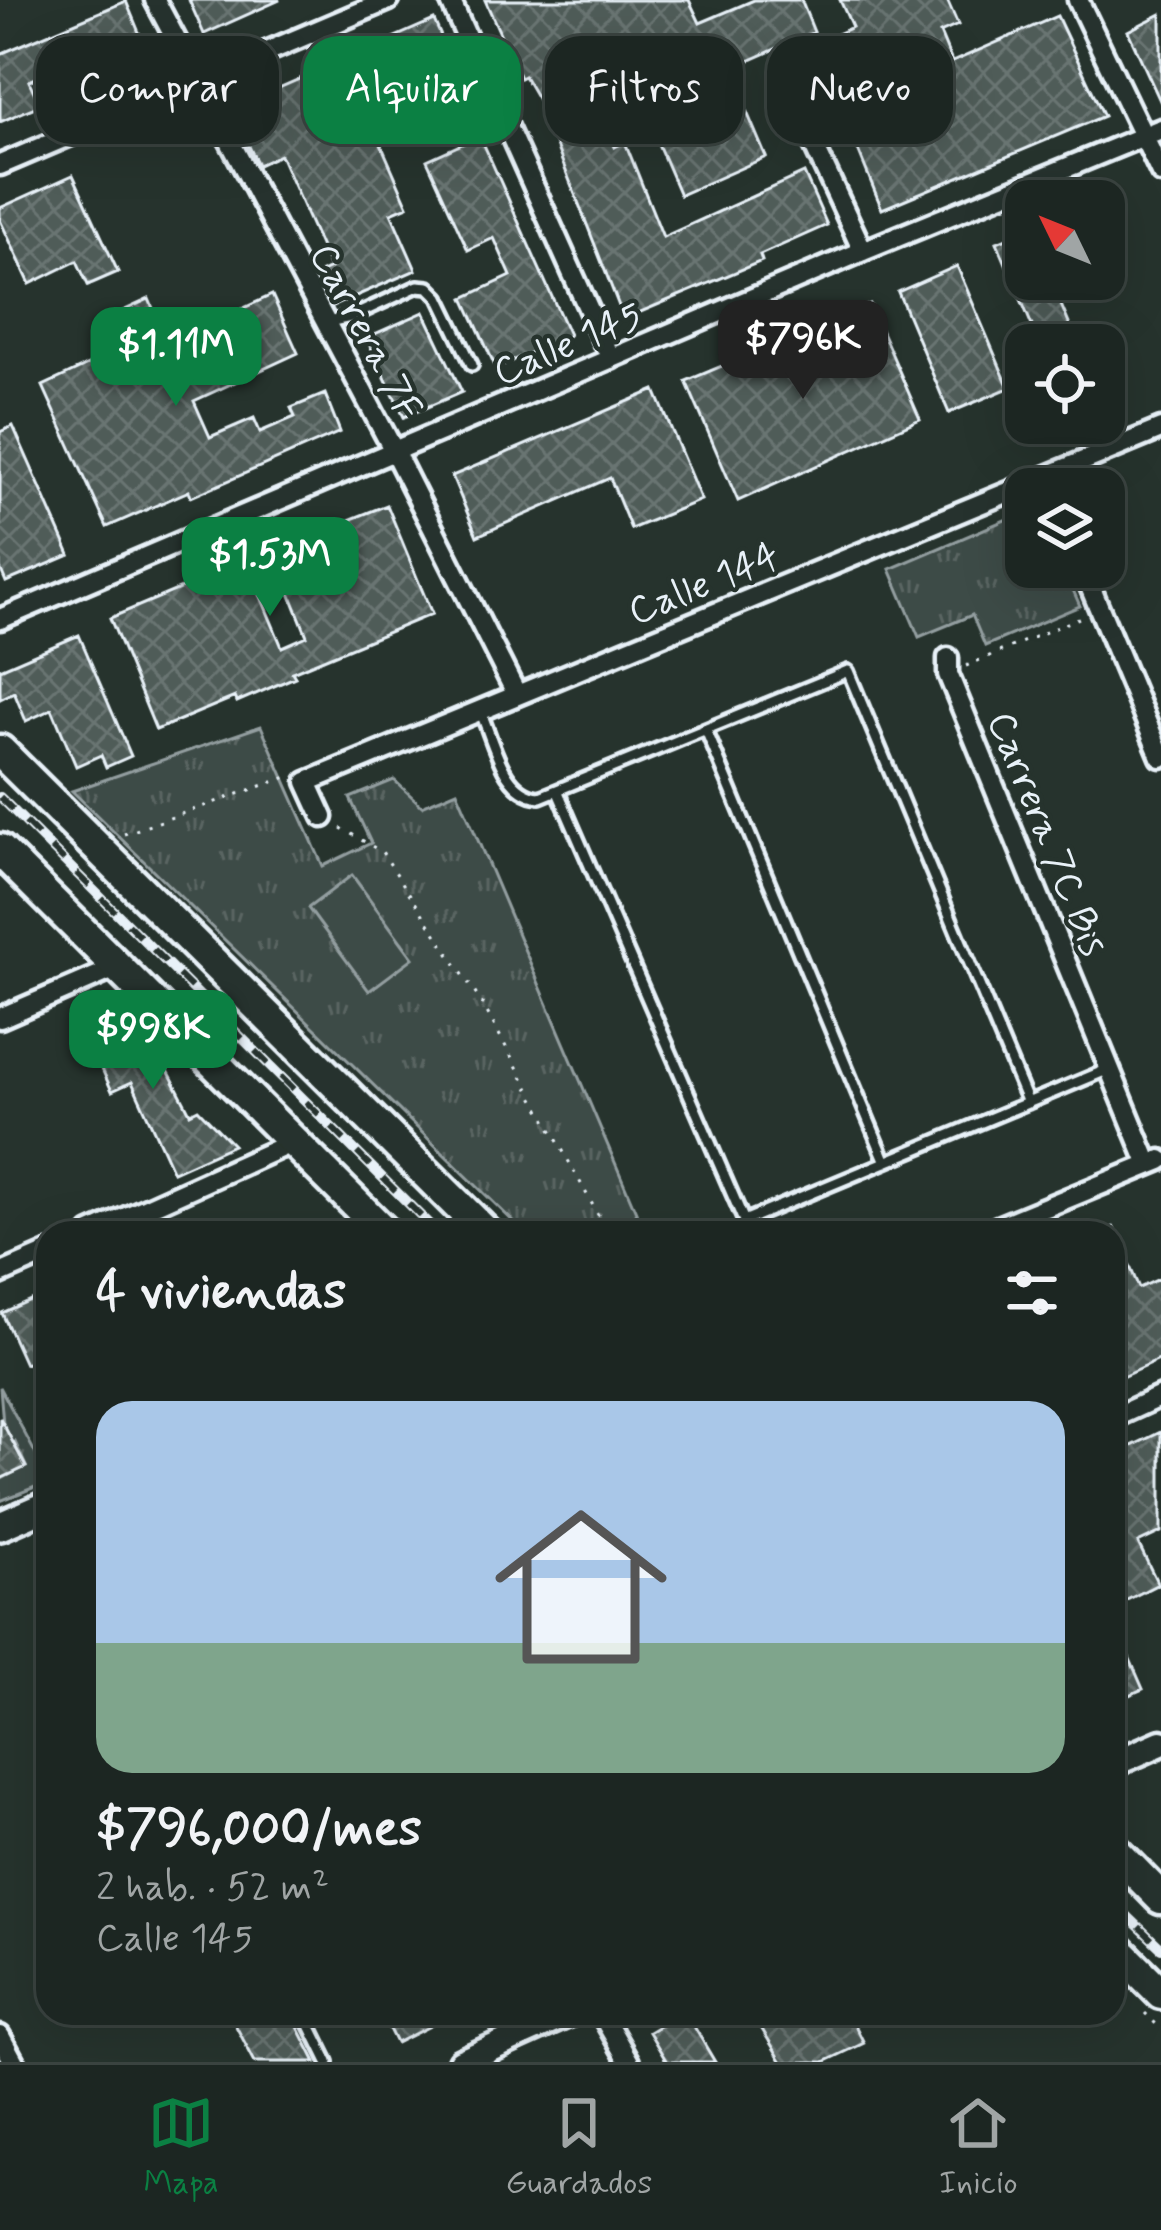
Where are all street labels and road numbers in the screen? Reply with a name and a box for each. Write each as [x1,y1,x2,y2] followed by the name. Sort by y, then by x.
[296,235,432,430] street label: Carrera 7F
[486,291,651,399] street label: Calle 145
[621,532,787,639] street label: Calle 144
[974,705,1118,964] street label: Carrera 7C Bis

